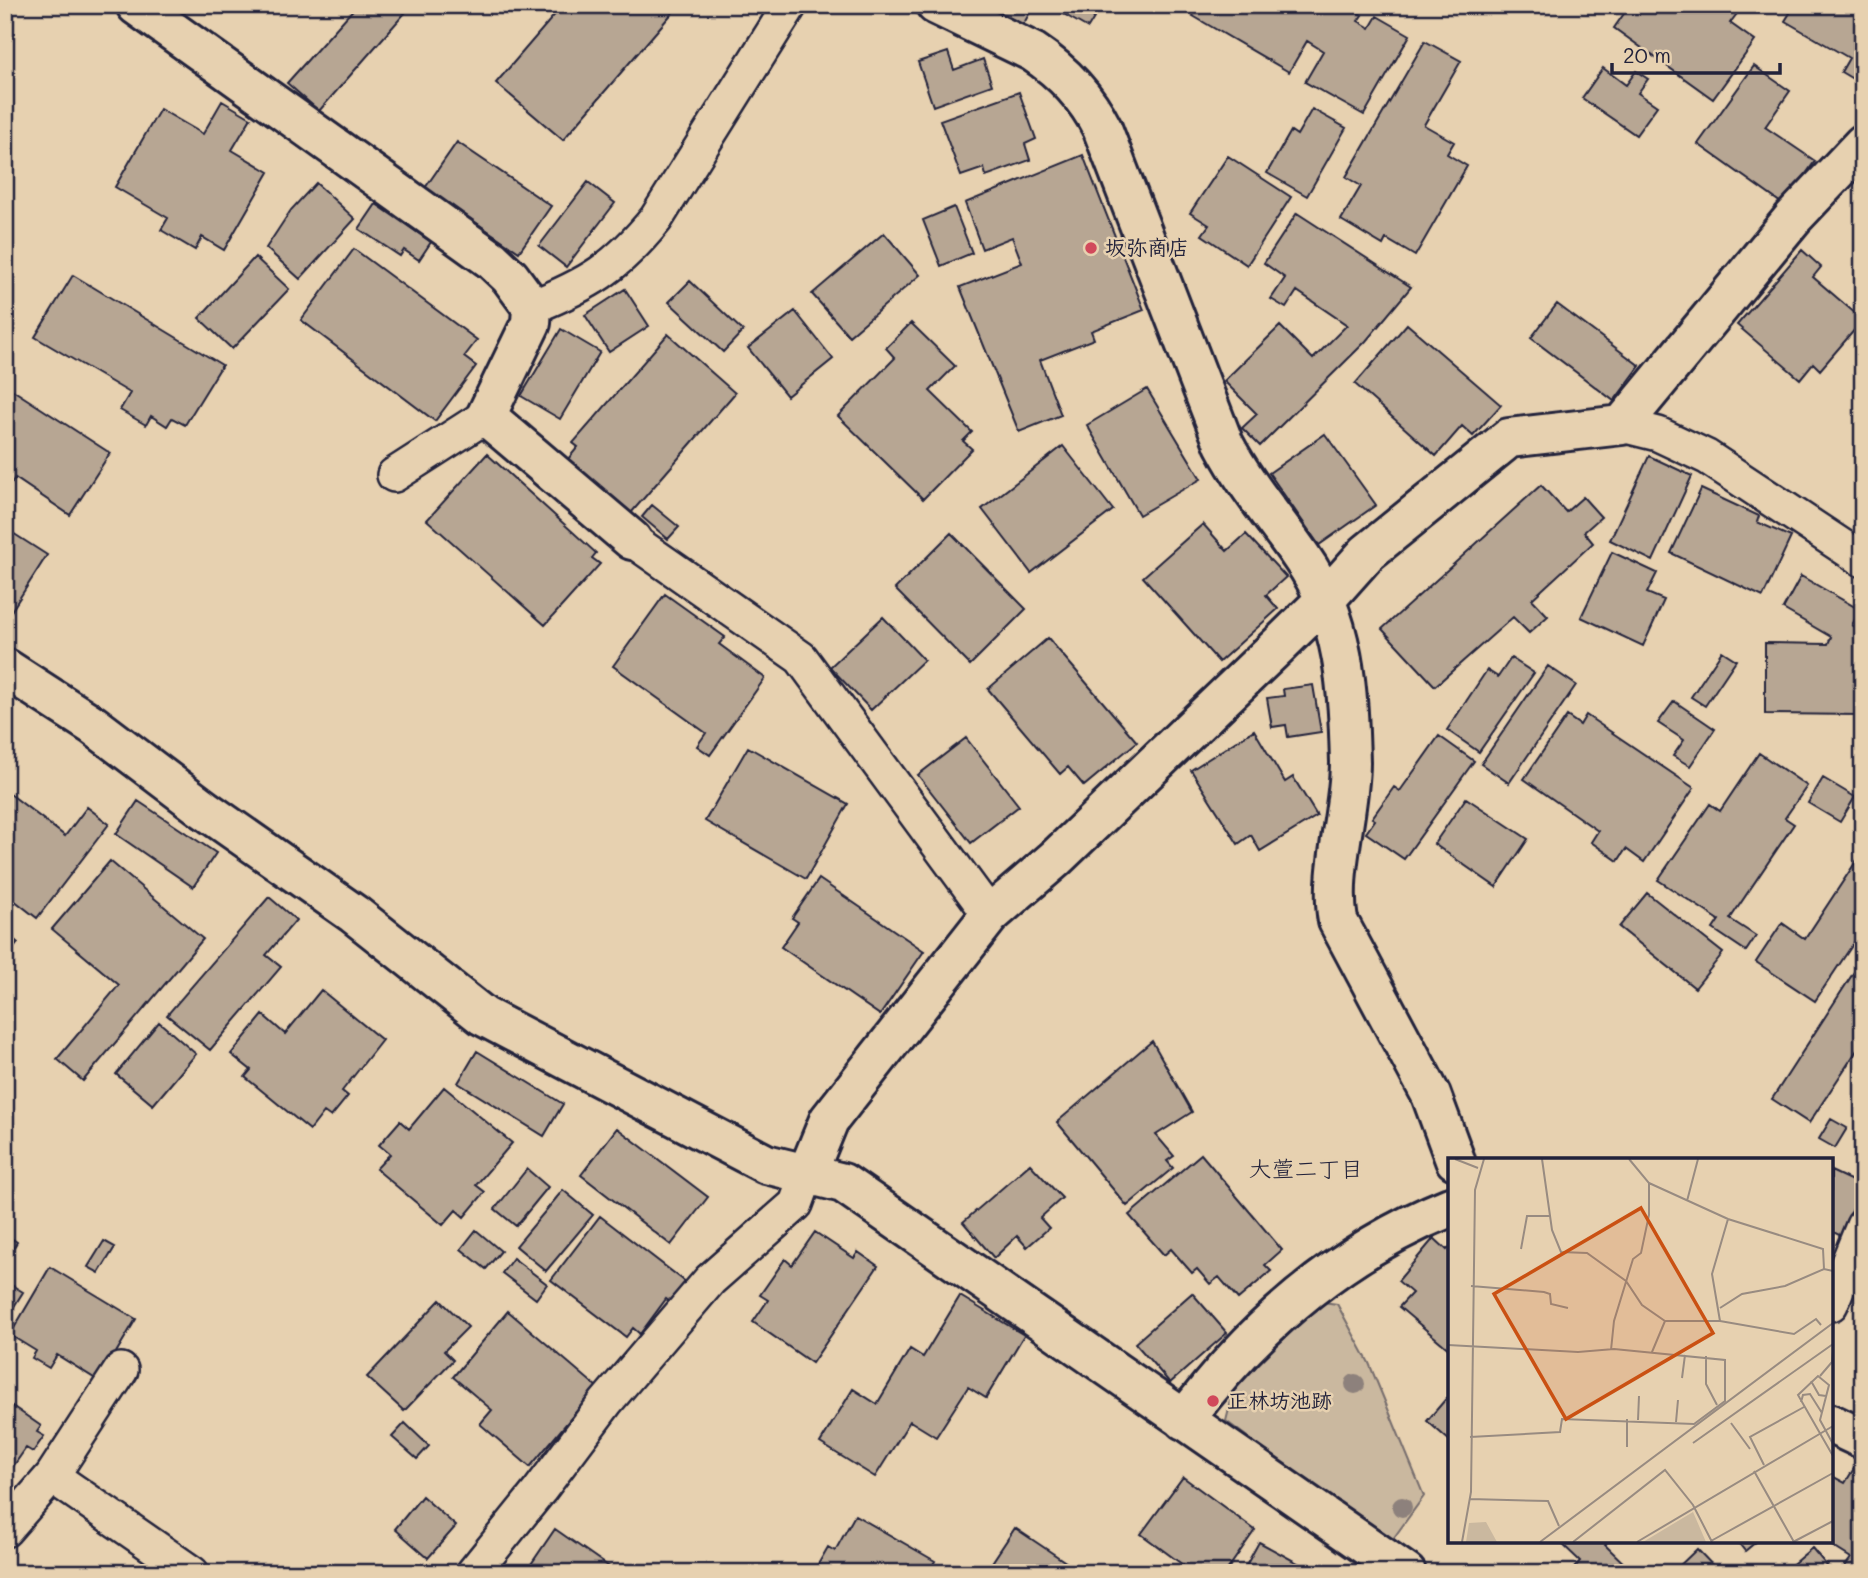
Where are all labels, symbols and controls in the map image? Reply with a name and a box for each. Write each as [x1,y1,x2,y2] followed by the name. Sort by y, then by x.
[1612,32,1780,76] scale bar
[1623,41,1671,68] text: 20 m
[1105,233,1189,260] place label: 坂弥商店
[1083,240,1099,256] marker: 坂弥商店
[1249,1153,1364,1183] district label: 大萱二丁目
[1448,1158,1833,1543] inset map
[1227,1386,1332,1413] place label: 正林坊池跡
[1205,1393,1221,1409] marker: 正林坊池跡

